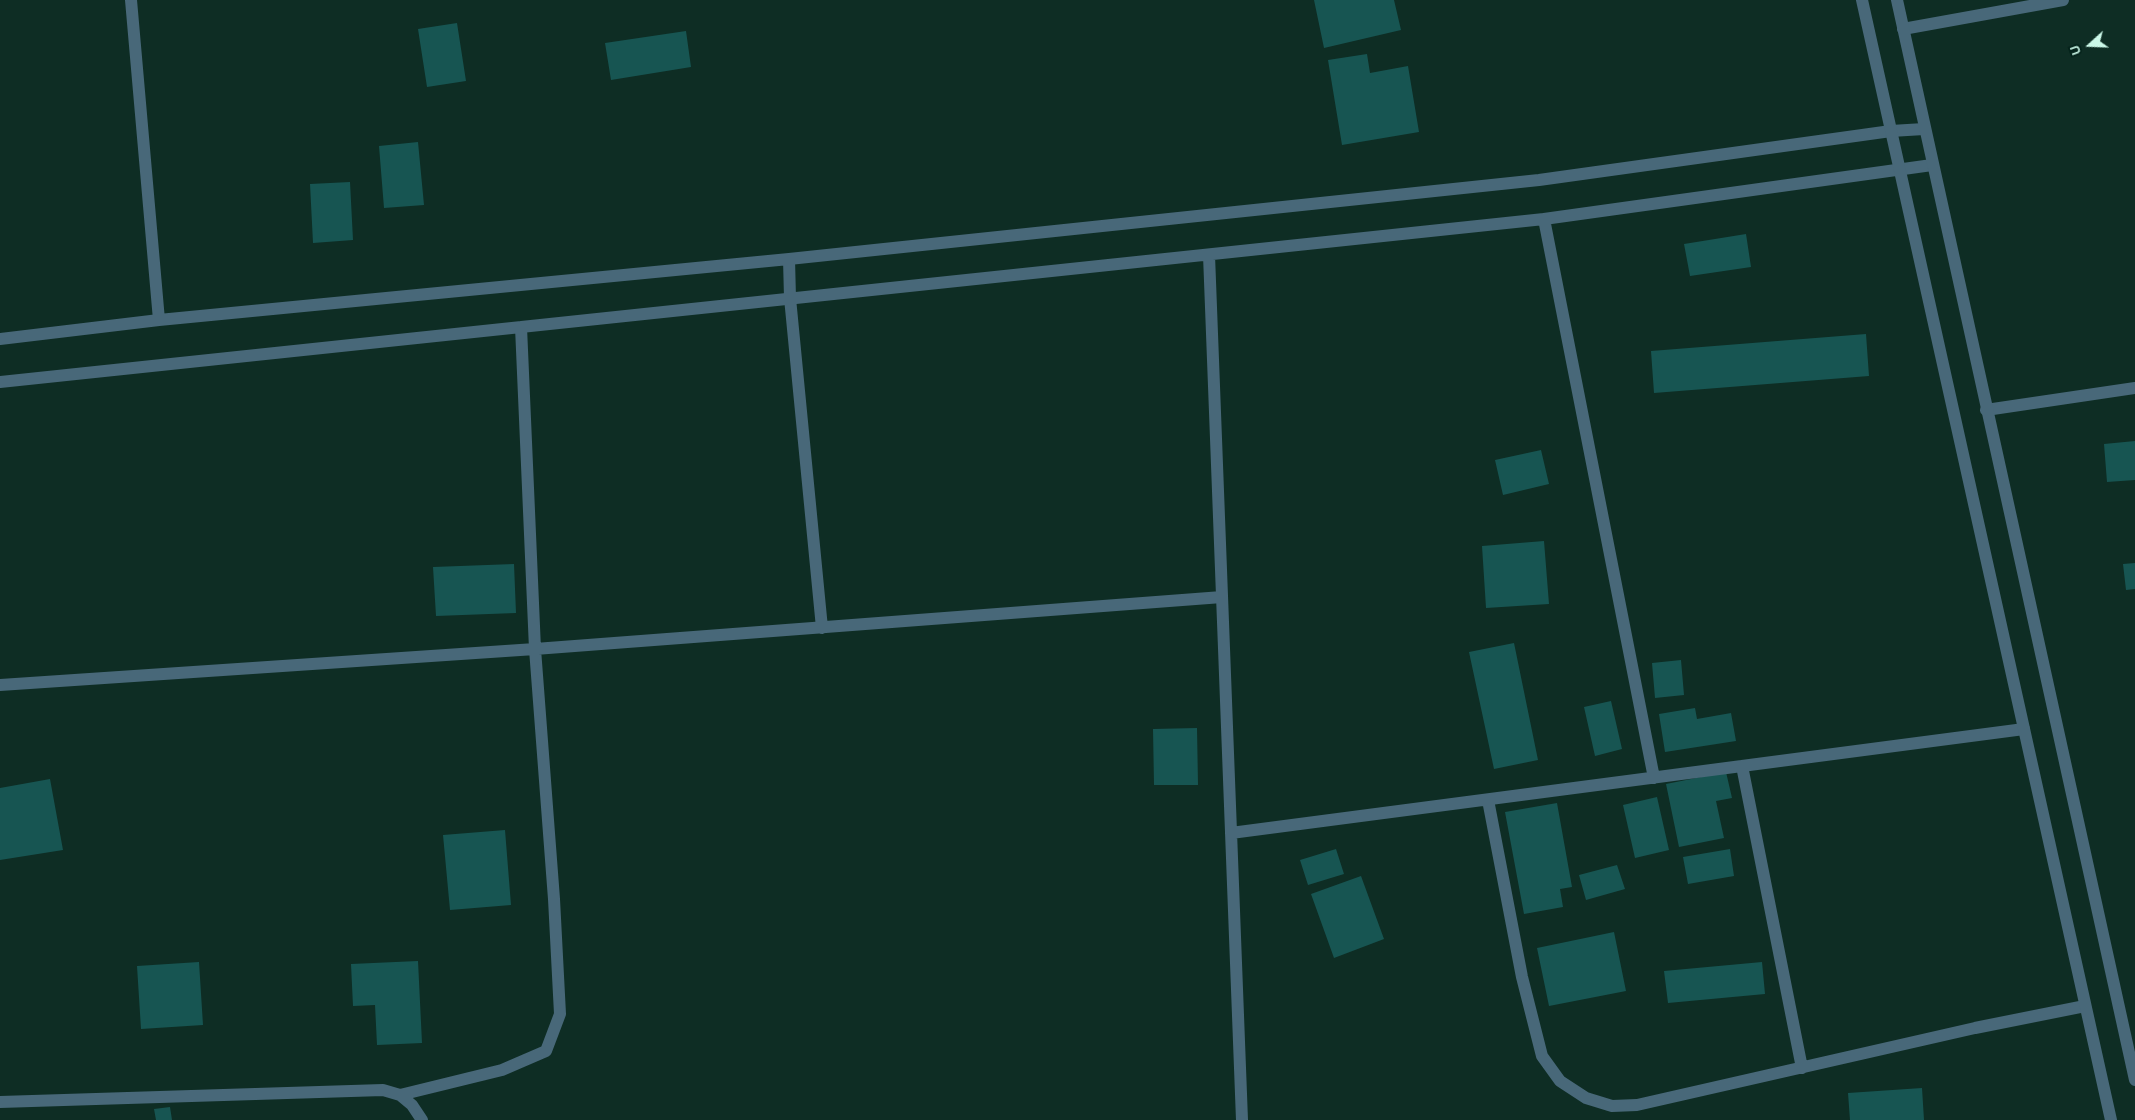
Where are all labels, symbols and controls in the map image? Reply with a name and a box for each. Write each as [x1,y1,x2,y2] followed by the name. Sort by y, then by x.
[2065,20,2115,70] north arrow
[2066,43,2085,58] text: U

